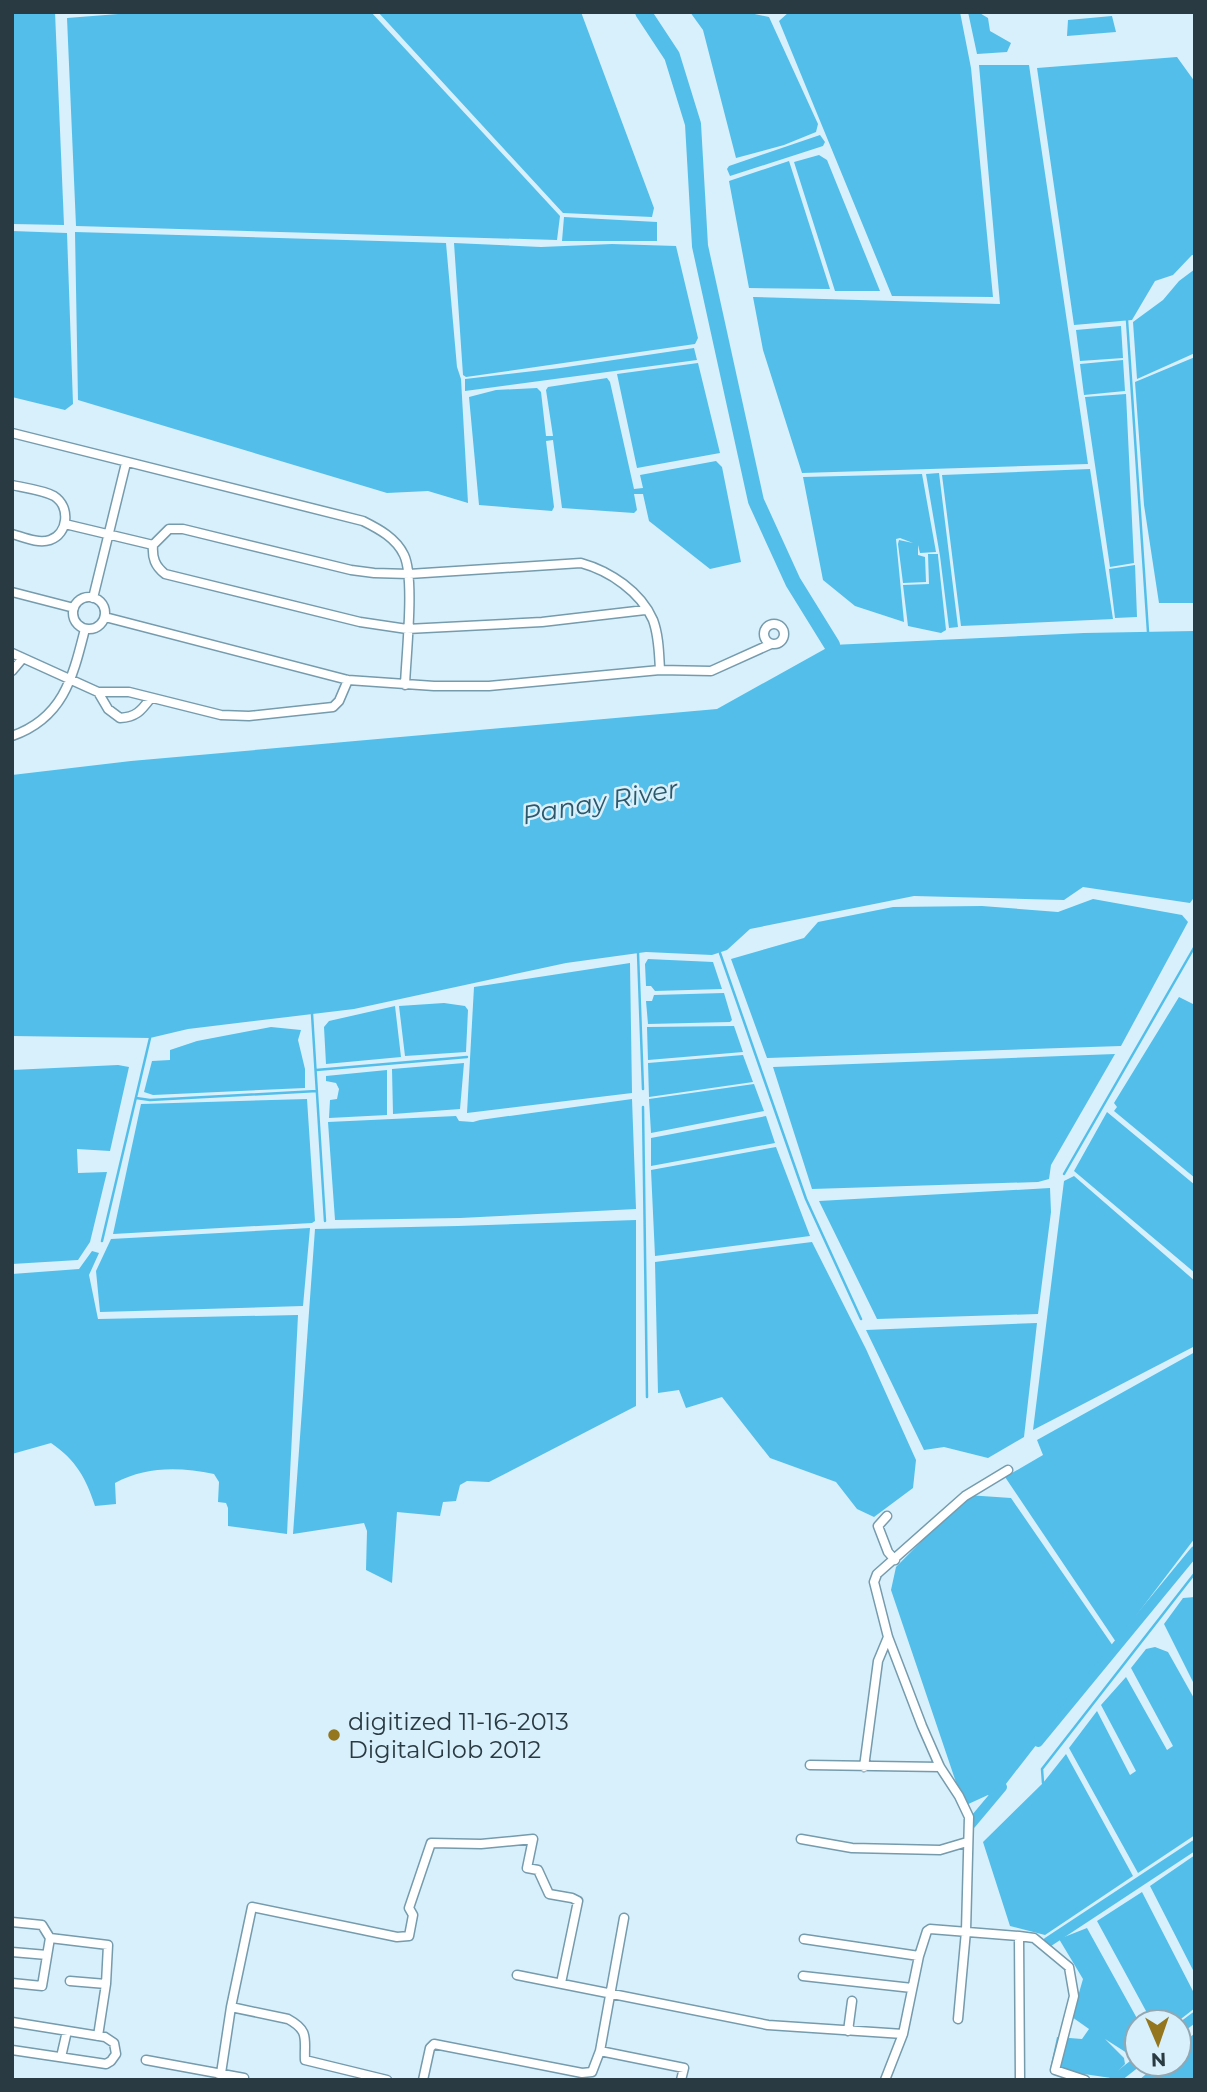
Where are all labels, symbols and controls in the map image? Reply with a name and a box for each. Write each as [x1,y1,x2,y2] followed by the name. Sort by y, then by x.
[520,772,681,831] water label: Panay River
[348,1707,569,1764] place label: digitized 11-16-2013 DigitalGlob 2012
[326,1727,342,1743] marker: digitized 11-16-2013 DigitalGlob 2012
[1123,2008,1193,2078] north arrow
[1150,2048,1167,2071] text: N

